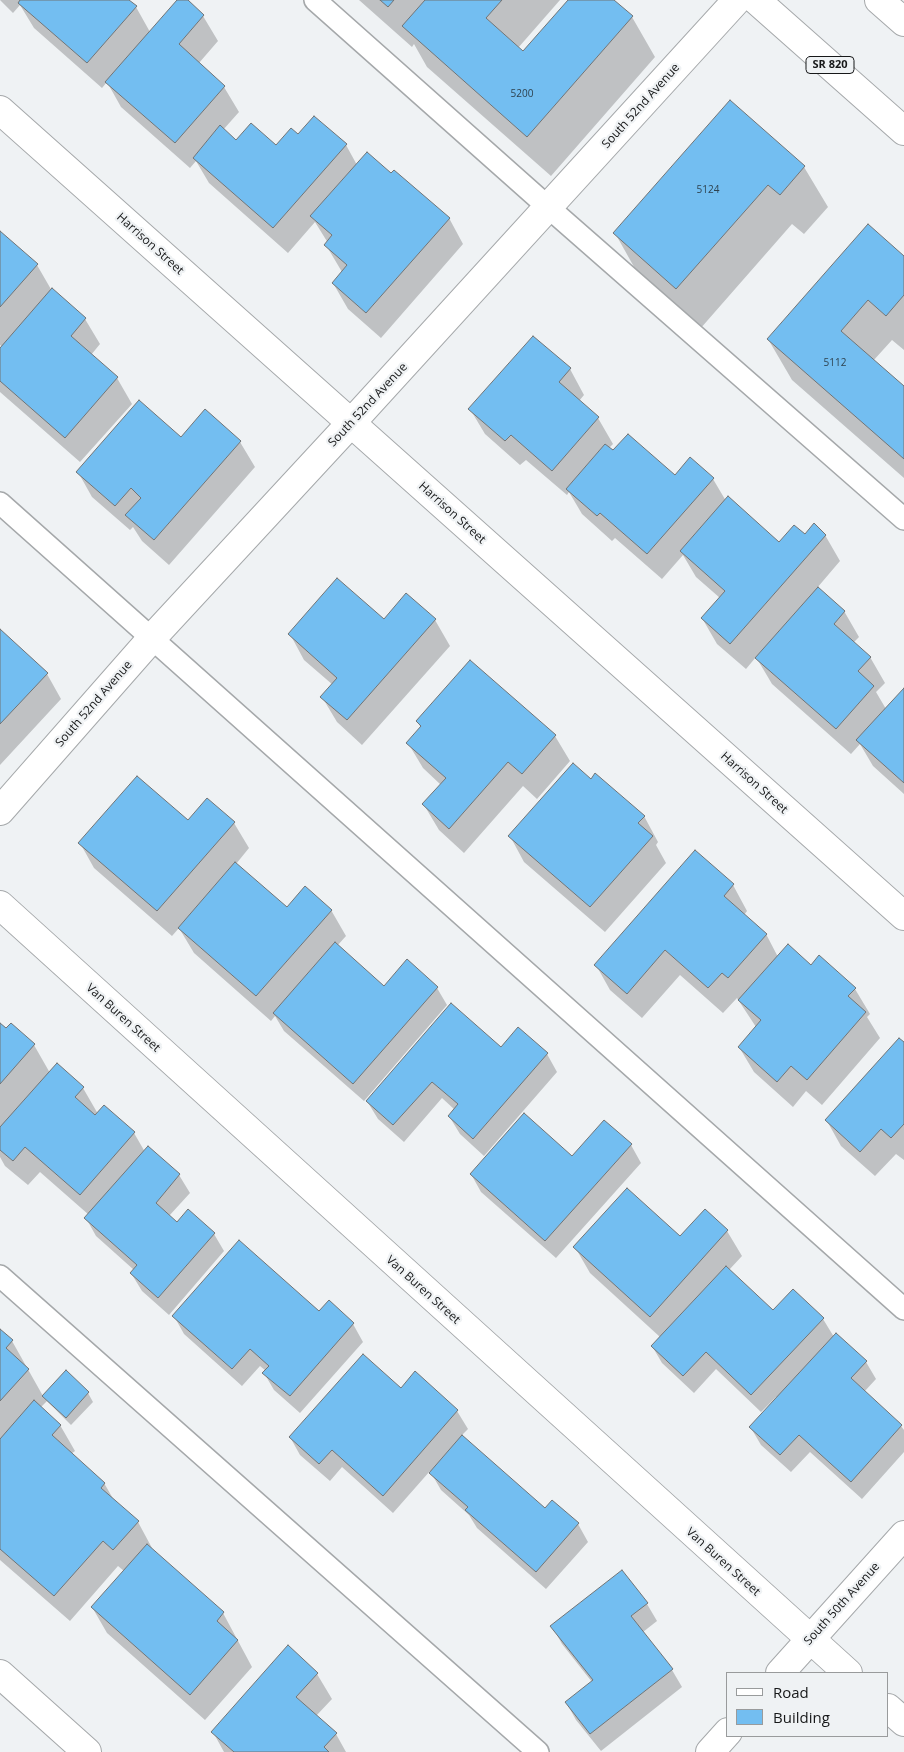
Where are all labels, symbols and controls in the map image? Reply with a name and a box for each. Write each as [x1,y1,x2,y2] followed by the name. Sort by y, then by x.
[806,56,854,74] road number: SR 820
[599,61,683,151] street label: South 52nd Avenue
[511,88,533,100] house number: 5200
[697,184,719,196] house number: 5124
[113,210,187,278] street label: Harrison Street
[824,357,846,369] house number: 5112
[325,360,411,450] street label: South 52nd Avenue
[415,479,489,547] street label: Harrison Street
[53,658,135,750] street label: South 52nd Avenue
[717,749,791,817] street label: Harrison Street
[83,981,163,1055] street label: Van Buren Street
[383,1253,463,1327] street label: Van Buren Street
[683,1525,763,1599] street label: Van Buren Street
[801,1560,883,1648] street label: South 50th Avenue
[726,1672,889,1737] legend
[773,1682,809,1702] text: Road
[773,1707,830,1727] text: Building

